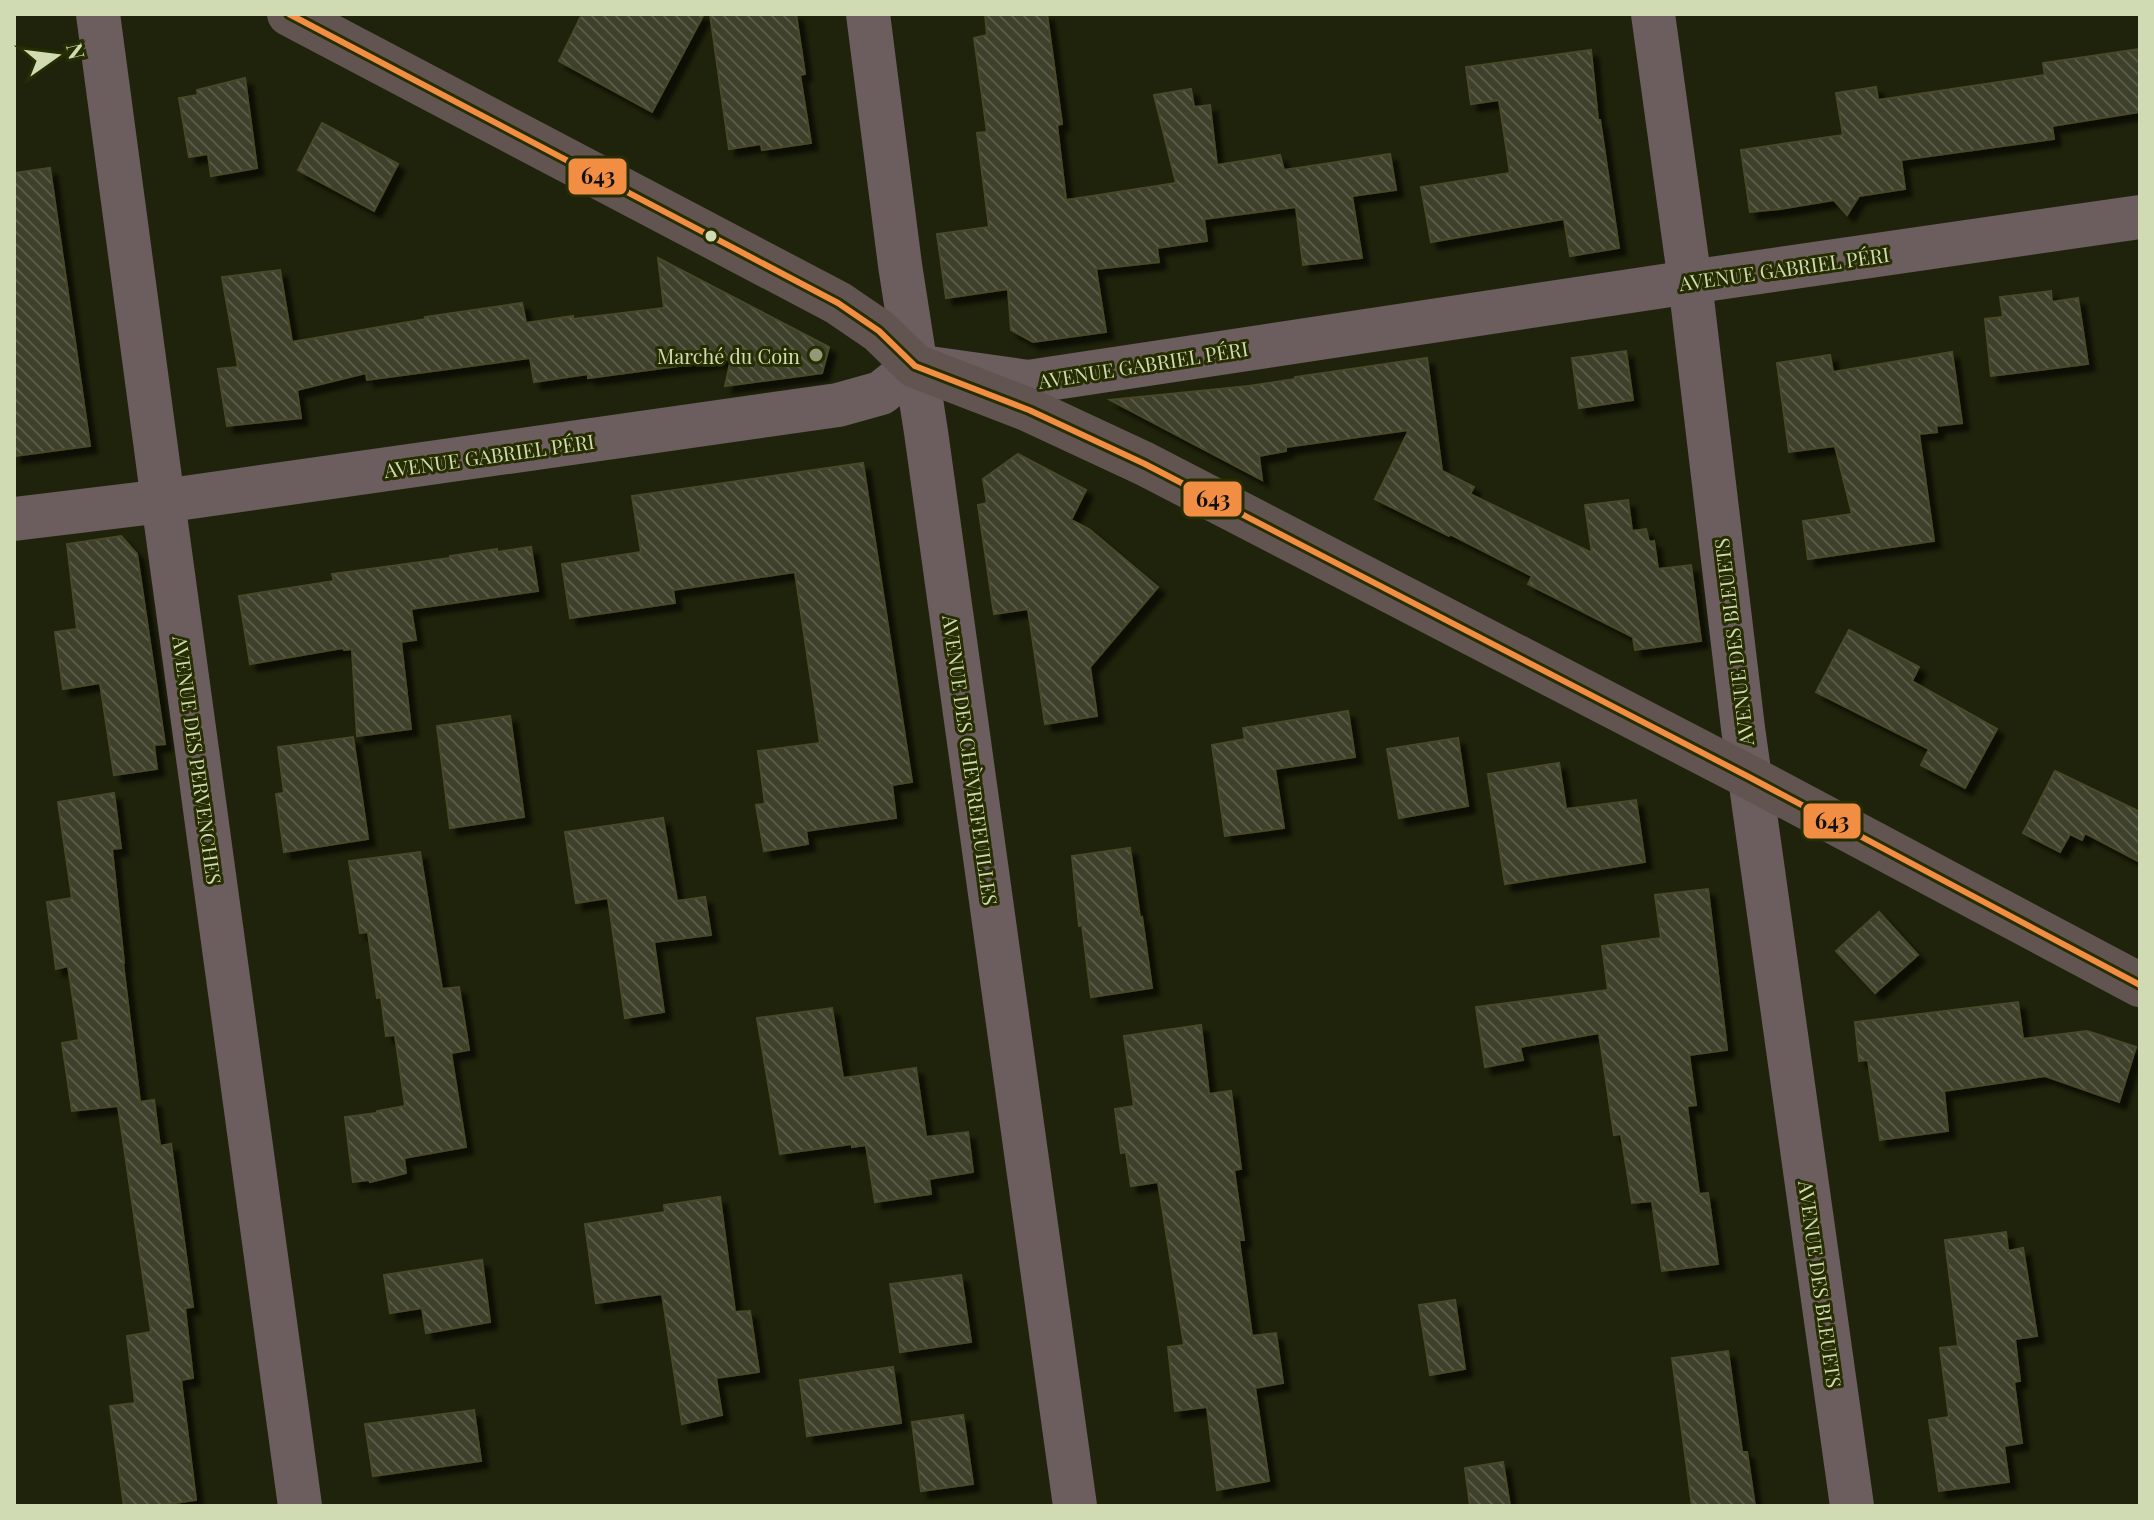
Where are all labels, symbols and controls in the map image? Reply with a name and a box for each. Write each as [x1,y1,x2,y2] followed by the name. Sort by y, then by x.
[16,16,96,96] north arrow
[60,40,93,62] text: N
[567,157,628,196] line badge: 643
[581,160,615,190] text: 643
[703,228,719,244] unlabelled marker
[1676,240,1891,296] street label: AVENUE GABRIEL PÉRI
[1035,334,1250,394] street label: AVENUE GABRIEL PÉRI
[657,342,800,369] place label: Marché du Coin
[807,346,825,364] marker: Marché du Coin
[381,427,596,483] street label: AVENUE GABRIEL PÉRI
[1182,480,1243,518] line badge: 643
[1196,483,1230,513] text: 643
[1707,537,1759,748] street label: AVENUE DES BLEUETS
[937,612,1005,907] street label: AVENUE DES CHÈVREFEUILLES
[167,633,229,886] street label: AVENUE DES PERVENCHES
[1802,802,1862,840] line badge: 643
[1815,805,1849,835] text: 643
[1793,1178,1849,1389] street label: AVENUE DES BLEUETS

